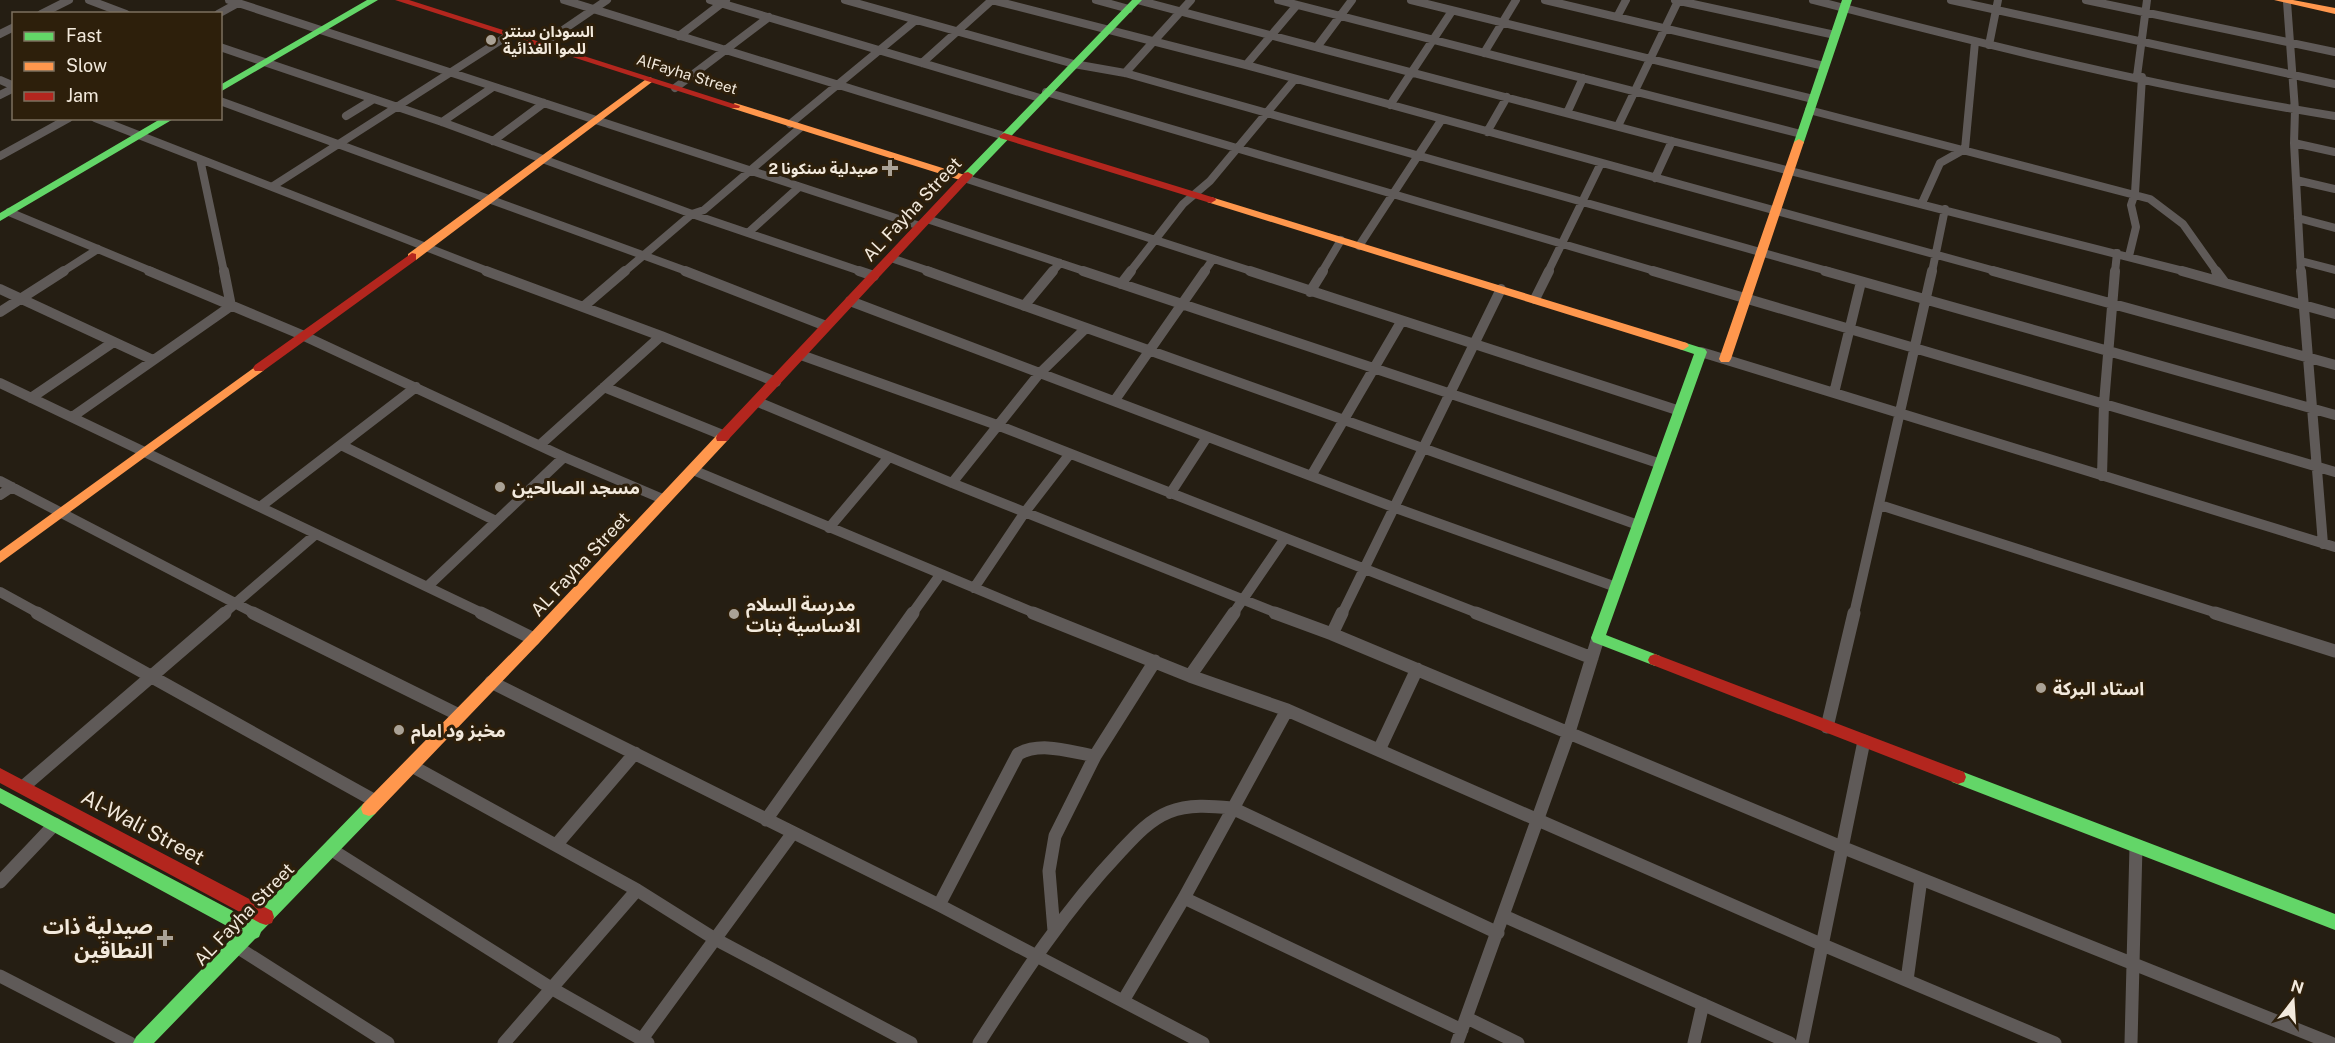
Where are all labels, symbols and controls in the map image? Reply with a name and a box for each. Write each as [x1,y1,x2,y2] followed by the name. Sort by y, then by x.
[12,12,222,120] legend
[502,23,594,58] place label: السودان سنتر للموا الغذائية
[66,25,102,46] text: Fast
[484,33,498,47] marker: السودان سنتر للموا الغذائية
[635,51,740,97] street label: AlFayha Street
[66,55,107,76] text: Slow
[66,85,99,106] text: Jam
[858,153,966,265] street label: AL Fayha Street
[768,160,878,178] place label: صيدلية سنكونا 2
[883,161,897,175] marker: صيدلية سنكونا 2
[512,477,640,498] place label: مسجد الصالحين
[493,480,507,494] marker: مسجد الصالحين
[526,508,634,620] street label: AL Fayha Street
[746,594,860,636] place label: مدرسة السلام الاساسية بنات
[727,607,741,621] marker: مدرسة السلام الاساسية بنات
[2053,678,2144,700] place label: استاد البركة
[2034,681,2048,695] marker: استاد البركة
[411,720,506,744] place label: مخبز ود امام
[392,723,406,737] marker: مخبز ود امام
[77,784,209,870] street label: Al-Wali Street
[190,858,298,970] street label: AL Fayha Street
[43,914,153,963] place label: صيدلية ذات النطاقين
[158,931,172,945] marker: صيدلية ذات النطاقين
[2263,971,2323,1031] north arrow
[2288,976,2306,998] text: N

